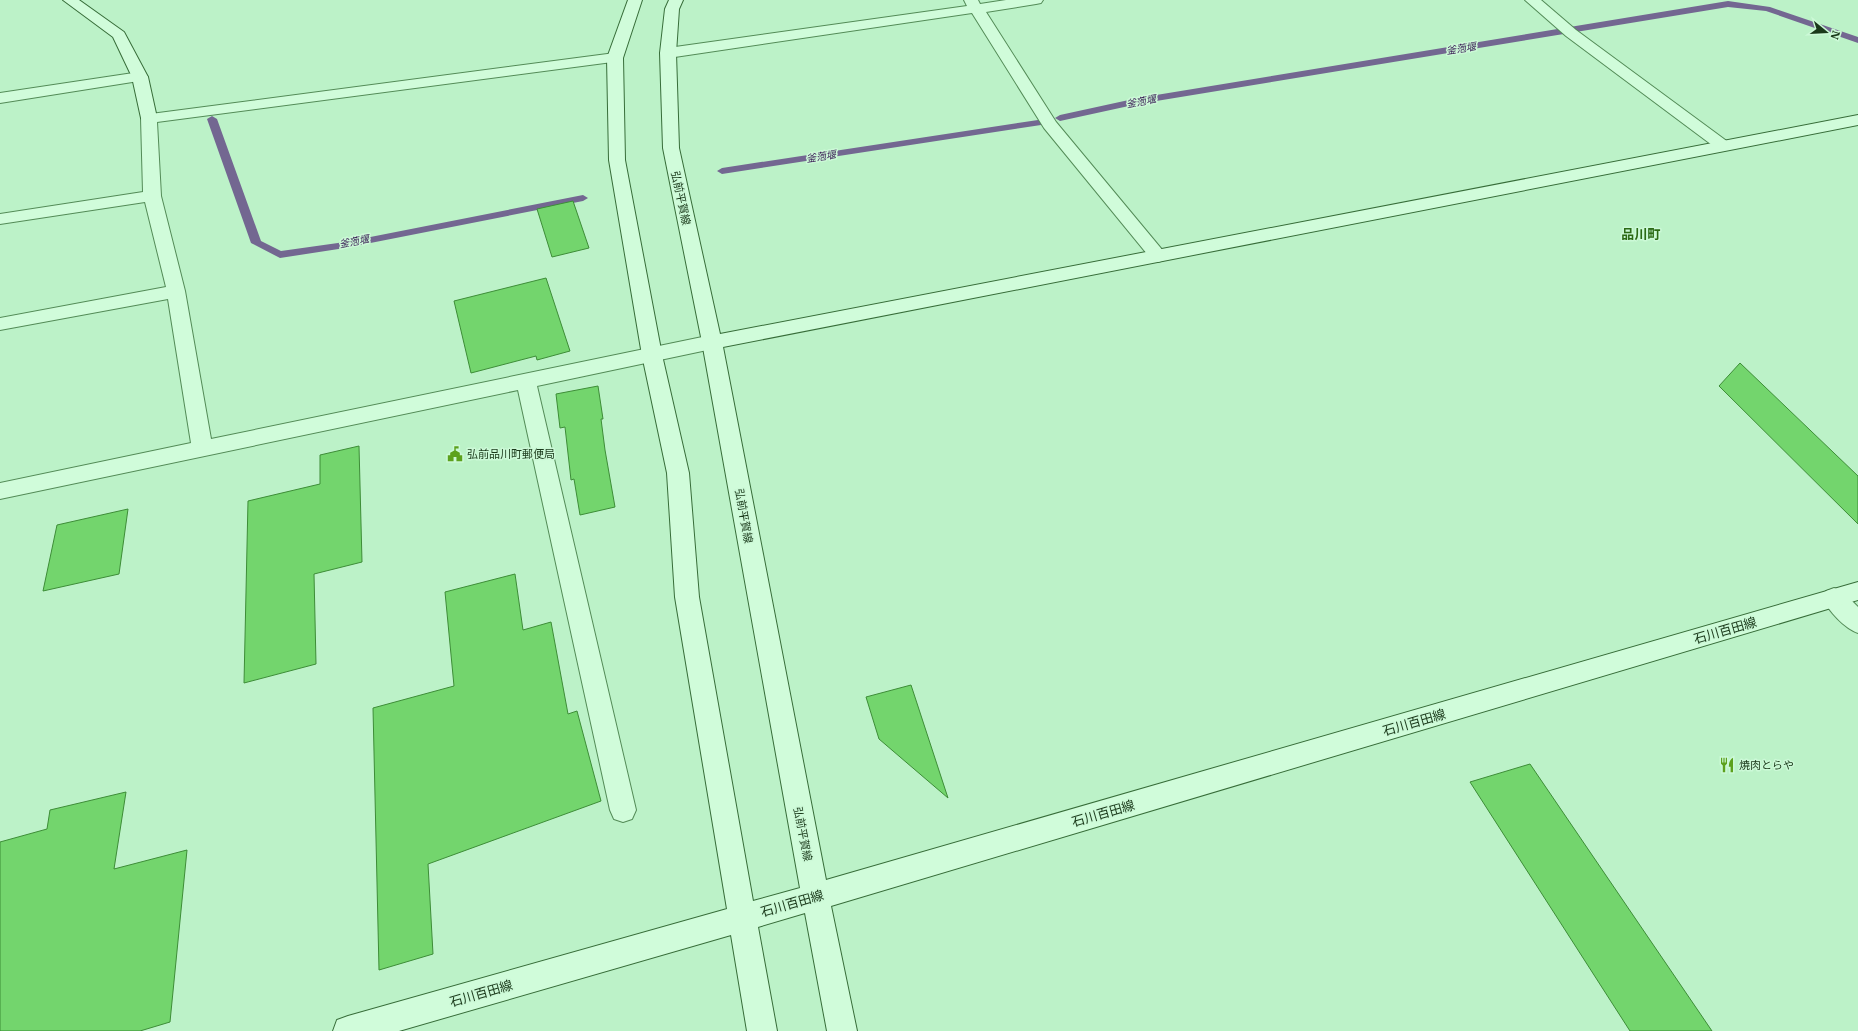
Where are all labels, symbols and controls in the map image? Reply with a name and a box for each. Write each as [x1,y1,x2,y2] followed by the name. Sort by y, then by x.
[1806,12,1846,52] north arrow
[1827,29,1844,42] text: N
[1445,39,1479,57] water label: 釜萢堰
[1125,92,1159,111] water label: 釜萢堰
[805,147,839,165] water label: 釜萢堰
[668,170,694,226] street label: 弘前平賀線
[1621,226,1661,243] district label: 品川町
[338,232,372,251] water label: 釜萢堰
[446,445,464,463] public building icon: 弘前品川町郵便局
[467,447,555,461] place label: 弘前品川町郵便局
[732,488,756,544] street label: 弘前平賀線
[1692,613,1759,648] street label: 石川百田線
[1381,705,1448,740] street label: 石川百田線
[1718,756,1736,774] restaurant icon: 焼肉とらや
[1739,758,1794,772] place label: 焼肉とらや
[1070,796,1137,831] street label: 石川百田線
[791,806,815,862] street label: 弘前平賀線
[759,886,826,921] street label: 石川百田線
[448,976,515,1011] street label: 石川百田線

